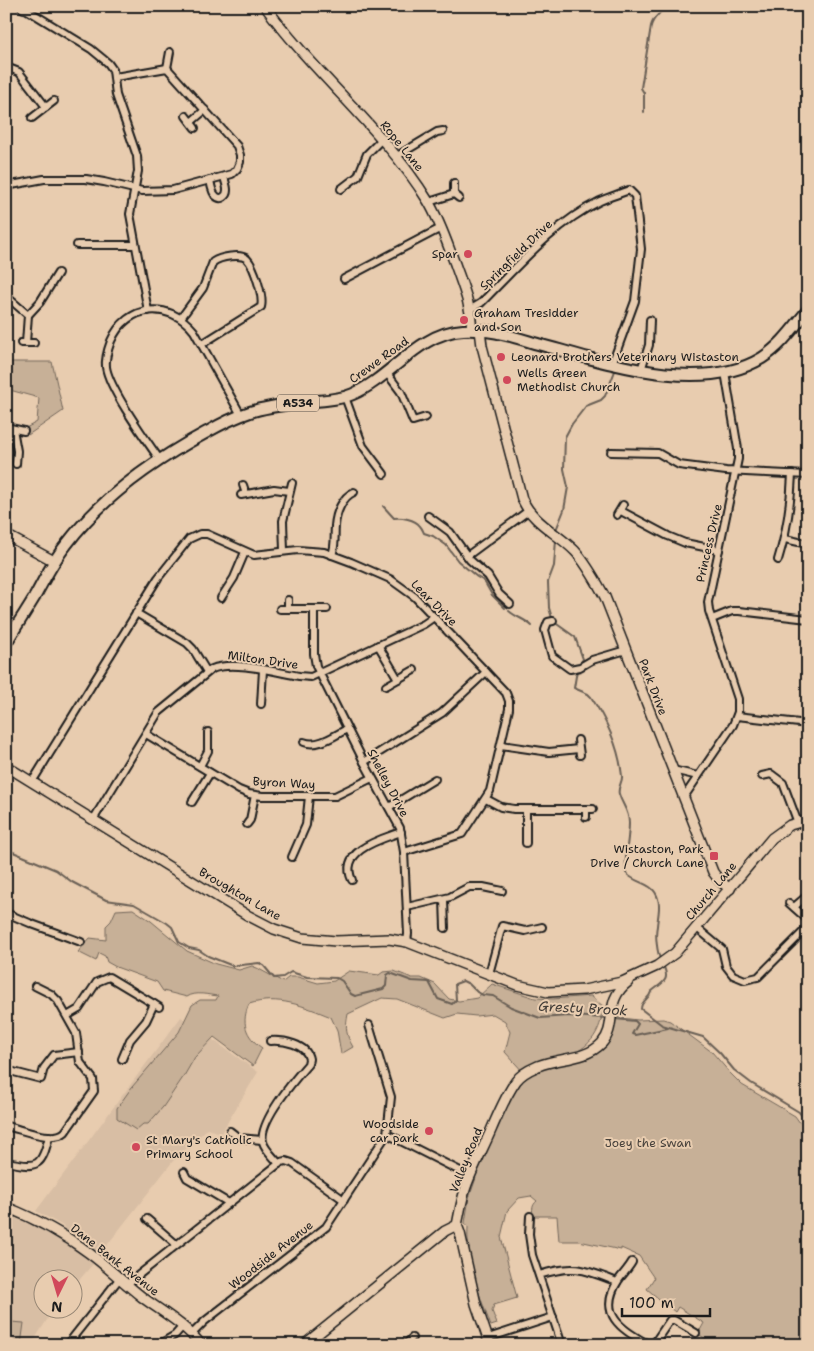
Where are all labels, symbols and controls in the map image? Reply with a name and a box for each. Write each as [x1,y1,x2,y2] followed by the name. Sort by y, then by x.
[377,117,427,175] street label: Rope Lane
[476,216,556,294] street label: Springfield Drive
[432,246,458,262] place label: Spar
[462,248,474,260] marker: Spar
[474,305,579,335] place label: Graham Tresidder and Son
[458,314,470,326] marker: Graham Tresidder and Son
[346,333,412,387] street label: Crewe Road
[511,349,739,365] place label: Leonard Brothers Veterinary Wistaston
[495,351,507,363] marker: Leonard Brothers Veterinary Wistaston
[517,365,620,395] place label: Wells Green Methodist Church
[501,374,513,386] marker: Wells Green Methodist Church
[277,394,319,412] road number: A534
[692,502,726,584] street label: Princess Drive
[407,576,461,630] street label: Lear Drive
[227,647,300,673] street label: Milton Drive
[635,656,671,718] street label: Park Drive
[363,746,413,820] street label: Shelley Drive
[252,773,316,793] street label: Byron Way
[590,841,704,871] place label: Wistaston, Park Drive / Church Lane
[708,850,720,862] marker: Wistaston, Park Drive / Church Lane
[682,858,740,924] street label: Church Lane
[196,864,284,924] street label: Broughton Lane
[538,997,628,1019] water label: Gresty Brook
[363,1116,419,1146] place label: Woodside car park
[446,1124,487,1195] street label: Valley Road
[423,1125,435,1137] marker: Woodside car park
[146,1132,252,1162] place label: St Mary's Catholic Primary School
[605,1135,691,1151] park label: Joey the Swan
[130,1141,142,1153] marker: St Mary's Catholic Primary School
[226,1217,317,1293] street label: Woodside Avenue
[67,1220,163,1300] street label: Dane Bank Avenue
[32,1268,82,1318] north arrow
[622,1286,709,1318] scale bar
[629,1293,674,1313] text: 100 m
[51,1298,63,1316] text: N

